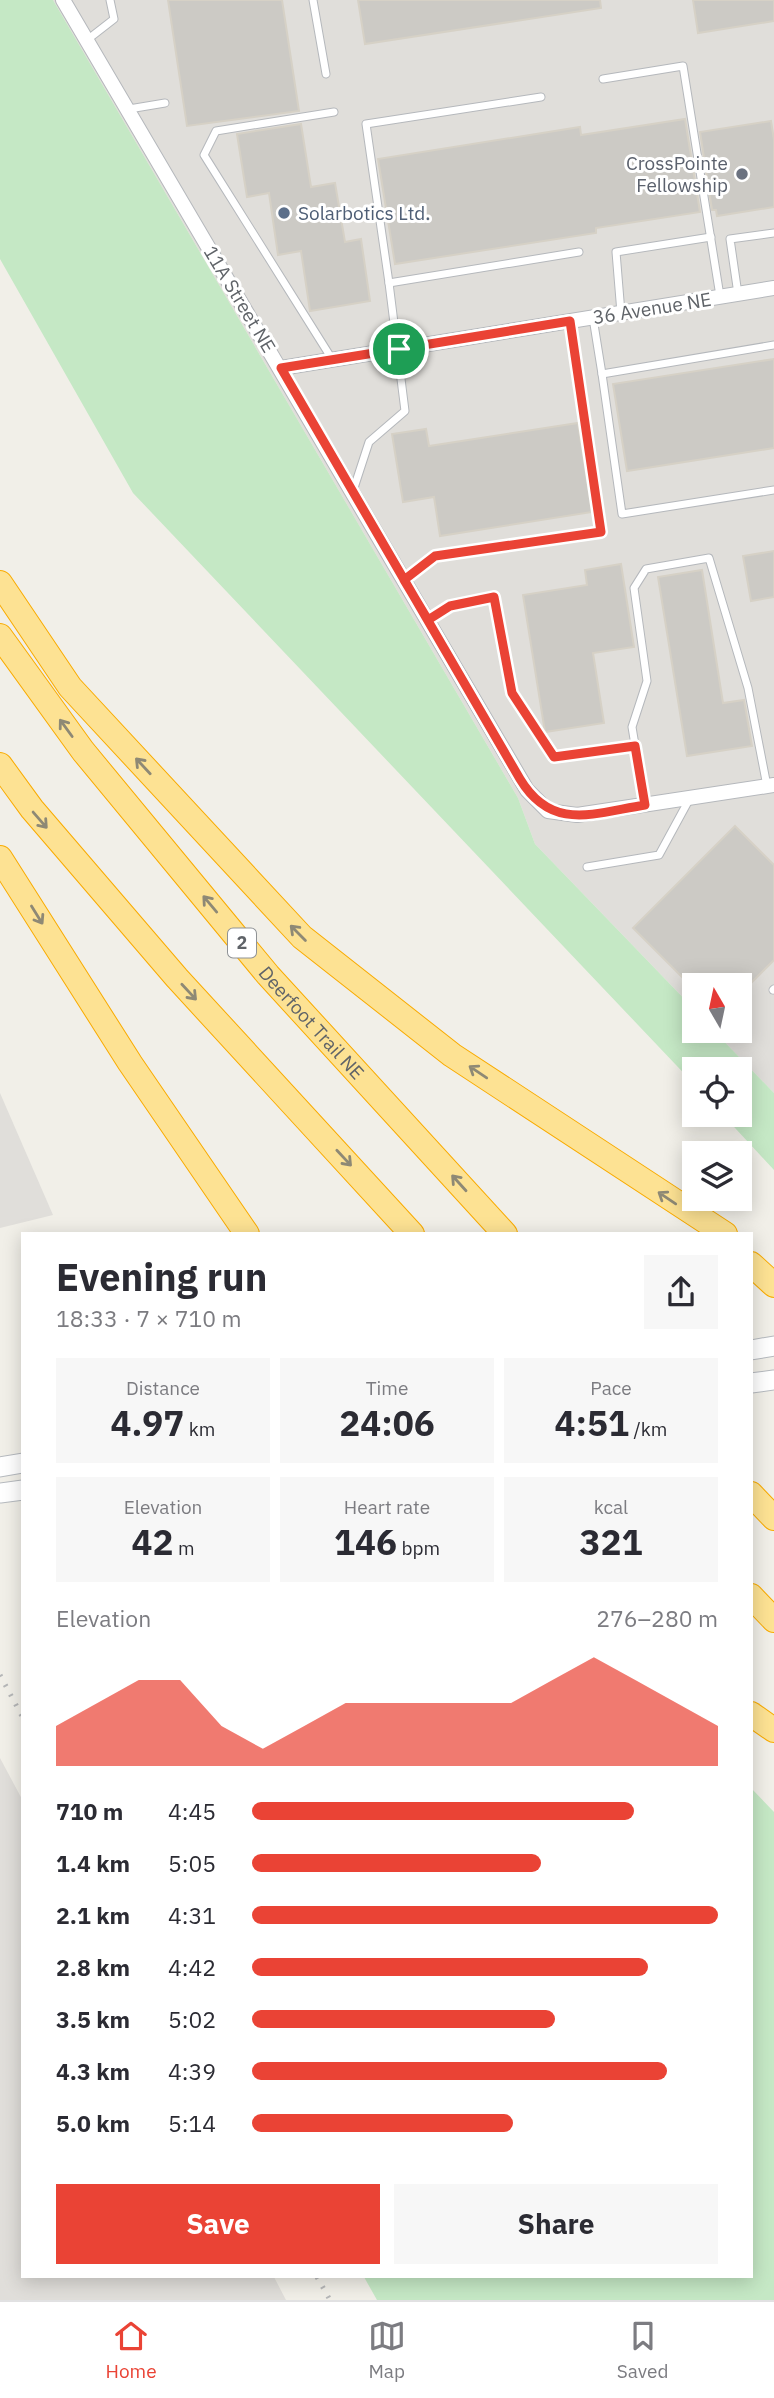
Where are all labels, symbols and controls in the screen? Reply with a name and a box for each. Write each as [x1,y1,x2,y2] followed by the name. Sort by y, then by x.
[626,151,728,197] place label: CrossPointe Fellowship
[734,166,750,182] marker: CrossPointe Fellowship
[298,201,430,225] place label: Solarbotics Ltd.
[276,205,292,221] marker: Solarbotics Ltd.
[199,241,281,357] street label: 11A Street NE
[591,287,713,329] street label: 36 Avenue NE
[369,319,429,379] pin
[380,330,418,368] icon: arrive
[59,719,73,738] one-way arrow
[135,758,152,775] one-way arrow
[32,810,48,828] one-way arrow
[202,895,218,913] one-way arrow
[30,905,45,924] one-way arrow
[290,924,307,941] one-way arrow
[228,928,256,958] road number: 2
[254,961,370,1084] street label: Deerfoot Trail NE
[682,973,752,1043] north arrow
[682,973,752,1211] map controls
[181,983,197,1001] one-way arrow
[682,1057,752,1127] button: locate
[468,1065,488,1079] one-way arrow
[682,1141,752,1211] button: layers
[336,1149,352,1167] one-way arrow
[451,1174,467,1192] one-way arrow
[658,1191,677,1205] one-way arrow
[56,1252,267,1301] text: Evening run
[644,1255,718,1329] button: share
[56,1303,242,1333] text: 18:33 · 7 × 710 m
[126,1376,200,1400] text: Distance
[366,1376,408,1400] text: Time
[590,1376,632,1400] text: Pace
[111,1400,184,1446] text: 4.97
[339,1400,435,1446] text: 24:06
[555,1400,629,1446] text: 4:51
[184,1417,215,1441] text: km
[629,1417,667,1441] text: /km
[124,1495,202,1519] text: Elevation
[344,1495,430,1519] text: Heart rate
[594,1495,628,1519] text: kcal
[131,1519,173,1565] text: 42
[334,1519,397,1565] text: 146
[579,1519,643,1565] text: 321
[173,1536,195,1560] text: m
[397,1536,440,1560] text: bpm
[56,1603,151,1633] text: Elevation
[596,1603,718,1633] text: 276–280 m
[56,1796,123,1826] text: 710 m
[168,1796,216,1826] text: 4:45
[56,1848,130,1878] text: 1.4 km
[168,1848,216,1878] text: 5:05
[56,1900,130,1930] text: 2.1 km
[168,1900,216,1930] text: 4:31
[56,1952,130,1982] text: 2.8 km
[168,1952,216,1982] text: 4:42
[56,2004,130,2034] text: 3.5 km
[168,2004,216,2034] text: 5:02
[56,2056,130,2086] text: 4.3 km
[168,2056,216,2086] text: 4:39
[56,2108,130,2138] text: 5.0 km
[168,2108,216,2138] text: 5:14
[56,2184,380,2264] button: Save
[394,2184,718,2264] button: Share
[106,2317,157,2383] tab: Home
[368,2317,406,2383] tab: Map
[617,2317,668,2383] tab: Saved

